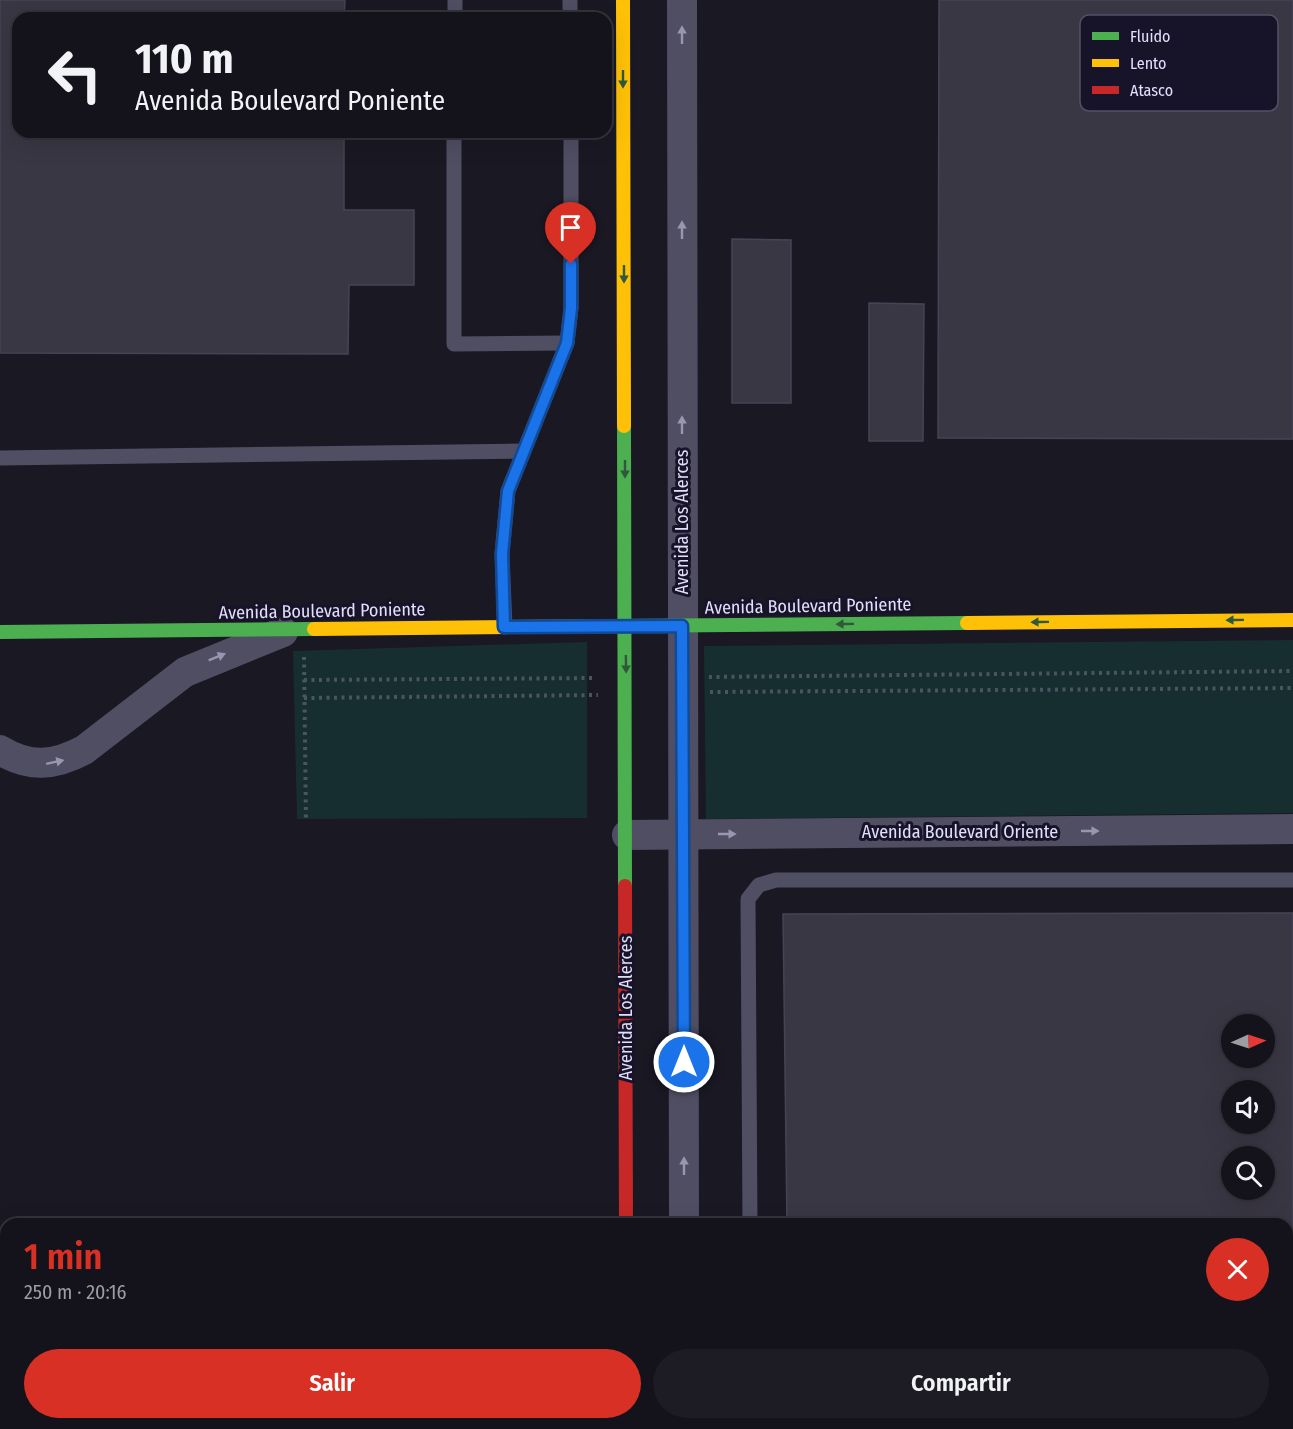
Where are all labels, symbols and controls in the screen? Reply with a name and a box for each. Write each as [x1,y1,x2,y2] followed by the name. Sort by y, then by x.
[1080,15,1278,111] legend
[677,25,687,44] one-way arrow
[1130,27,1170,46] text: Fluido
[135,34,234,84] text: 110 m
[36,36,114,114] icon: left
[1130,54,1166,73] text: Lento
[618,70,628,89] one-way arrow
[1130,81,1173,100] text: Atasco
[135,85,445,117] text: Avenida Boulevard Poniente
[545,202,596,264] pin
[554,211,587,244] icon: arrive
[677,220,687,239] one-way arrow
[619,265,629,284] one-way arrow
[677,415,687,434] one-way arrow
[671,449,693,594] street label: Avenida Los Alerces
[620,460,630,479] one-way arrow
[704,593,912,619] street label: Avenida Boulevard Poniente
[218,598,426,624] street label: Avenida Boulevard Poniente
[1225,616,1244,625] one-way arrow
[1030,617,1049,627] one-way arrow
[835,619,854,629] one-way arrow
[208,652,226,661] one-way arrow
[621,655,631,674] one-way arrow
[46,757,65,766] one-way arrow
[862,821,1058,843] street label: Avenida Boulevard Oriente
[1081,826,1100,836] one-way arrow
[718,829,737,839] one-way arrow
[615,935,637,1080] street label: Avenida Los Alerces
[1221,1014,1275,1068] north arrow
[1221,1014,1275,1200] map controls
[652,1030,716,1094] position arrow
[1221,1080,1275,1134] button: sound
[1221,1146,1275,1200] button: search
[679,1156,689,1175] one-way arrow
[24,1235,102,1279] text: 1 min
[1206,1238,1269,1301] button: close
[24,1280,127,1304] text: 250 m · 20:16
[24,1349,641,1418] button: Salir
[653,1349,1269,1418] button: Compartir

